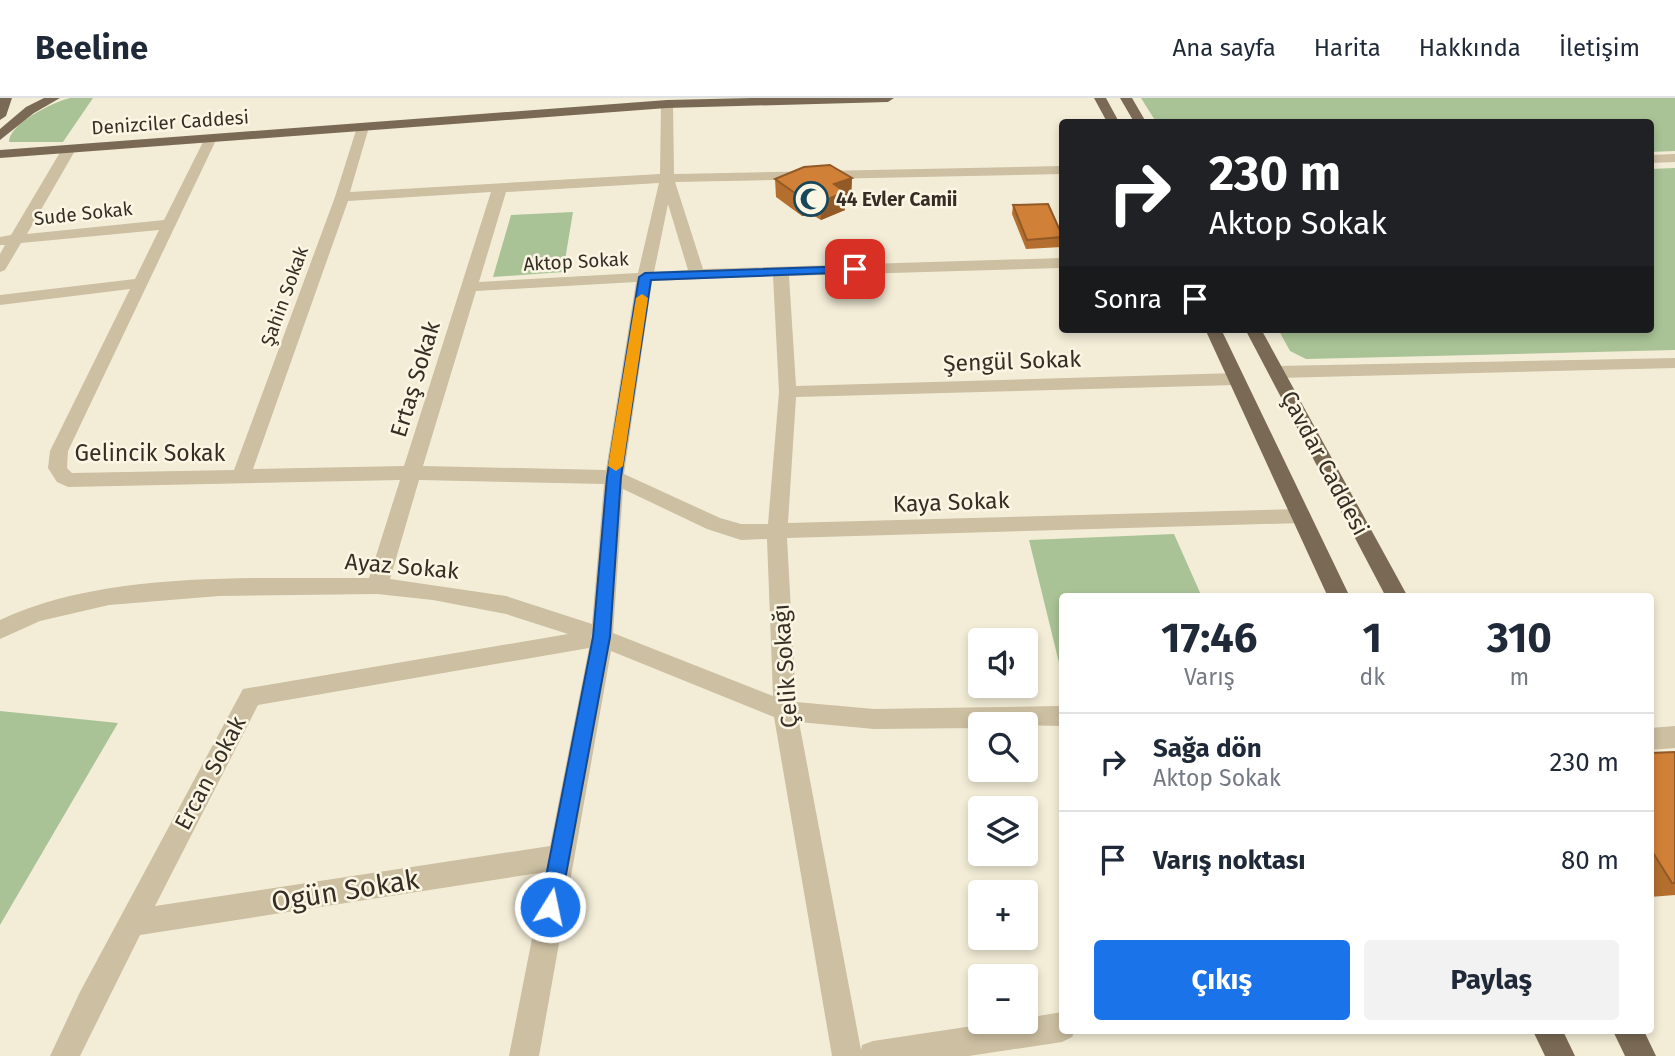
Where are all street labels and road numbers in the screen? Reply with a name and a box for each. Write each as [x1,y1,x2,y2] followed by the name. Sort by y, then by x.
[90,106,250,139] street label: Denizciler Caddesi
[33,197,134,230] street label: Sude Sokak
[256,243,313,349] street label: Şahin Sokak
[523,247,630,276] street label: Aktop Sokak
[384,317,446,440] street label: Ertaş Sokak
[942,345,1082,377] street label: Şengül Sokak
[1275,386,1375,540] street label: Çavdar Caddesi
[75,439,226,467] street label: Gelincik Sokak
[892,486,1010,518] street label: Kaya Sokak
[344,547,460,585] street label: Ayaz Sokak
[767,603,803,729] street label: Çelik Sokağı
[168,711,252,835] street label: Ercan Sokak
[269,862,422,918] street label: Ogün Sokak

